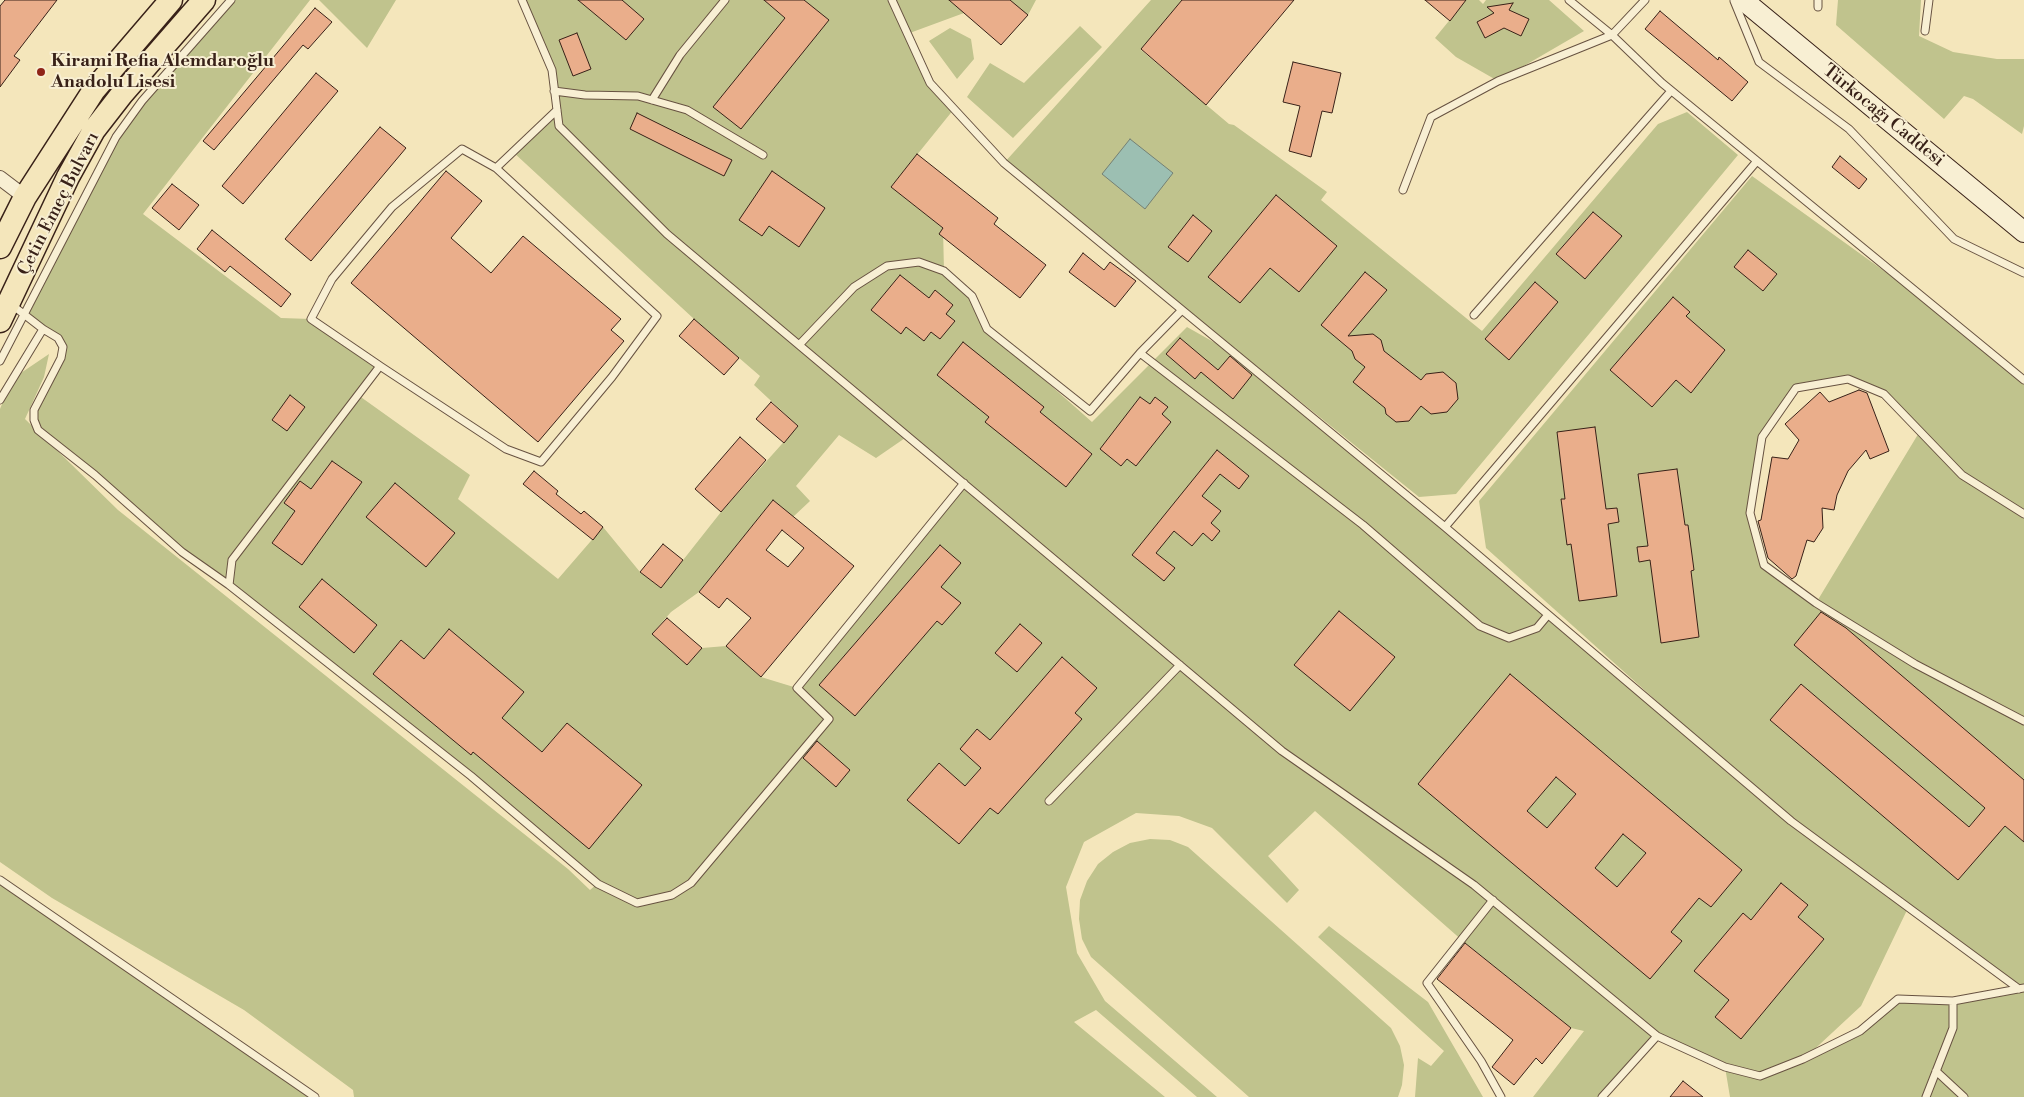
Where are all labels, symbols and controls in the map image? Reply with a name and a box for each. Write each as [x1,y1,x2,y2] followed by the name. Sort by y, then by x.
[51,51,274,94] place label: Kirami Refia Alemdaroğlu Anadolu Lisesi
[1818,60,1948,172] street label: Türkocağı Caddesi
[35,66,47,78] marker: Kirami Refia Alemdaroğlu Anadolu Lisesi
[13,129,105,279] street label: Çetin Emeç Bulvarı

